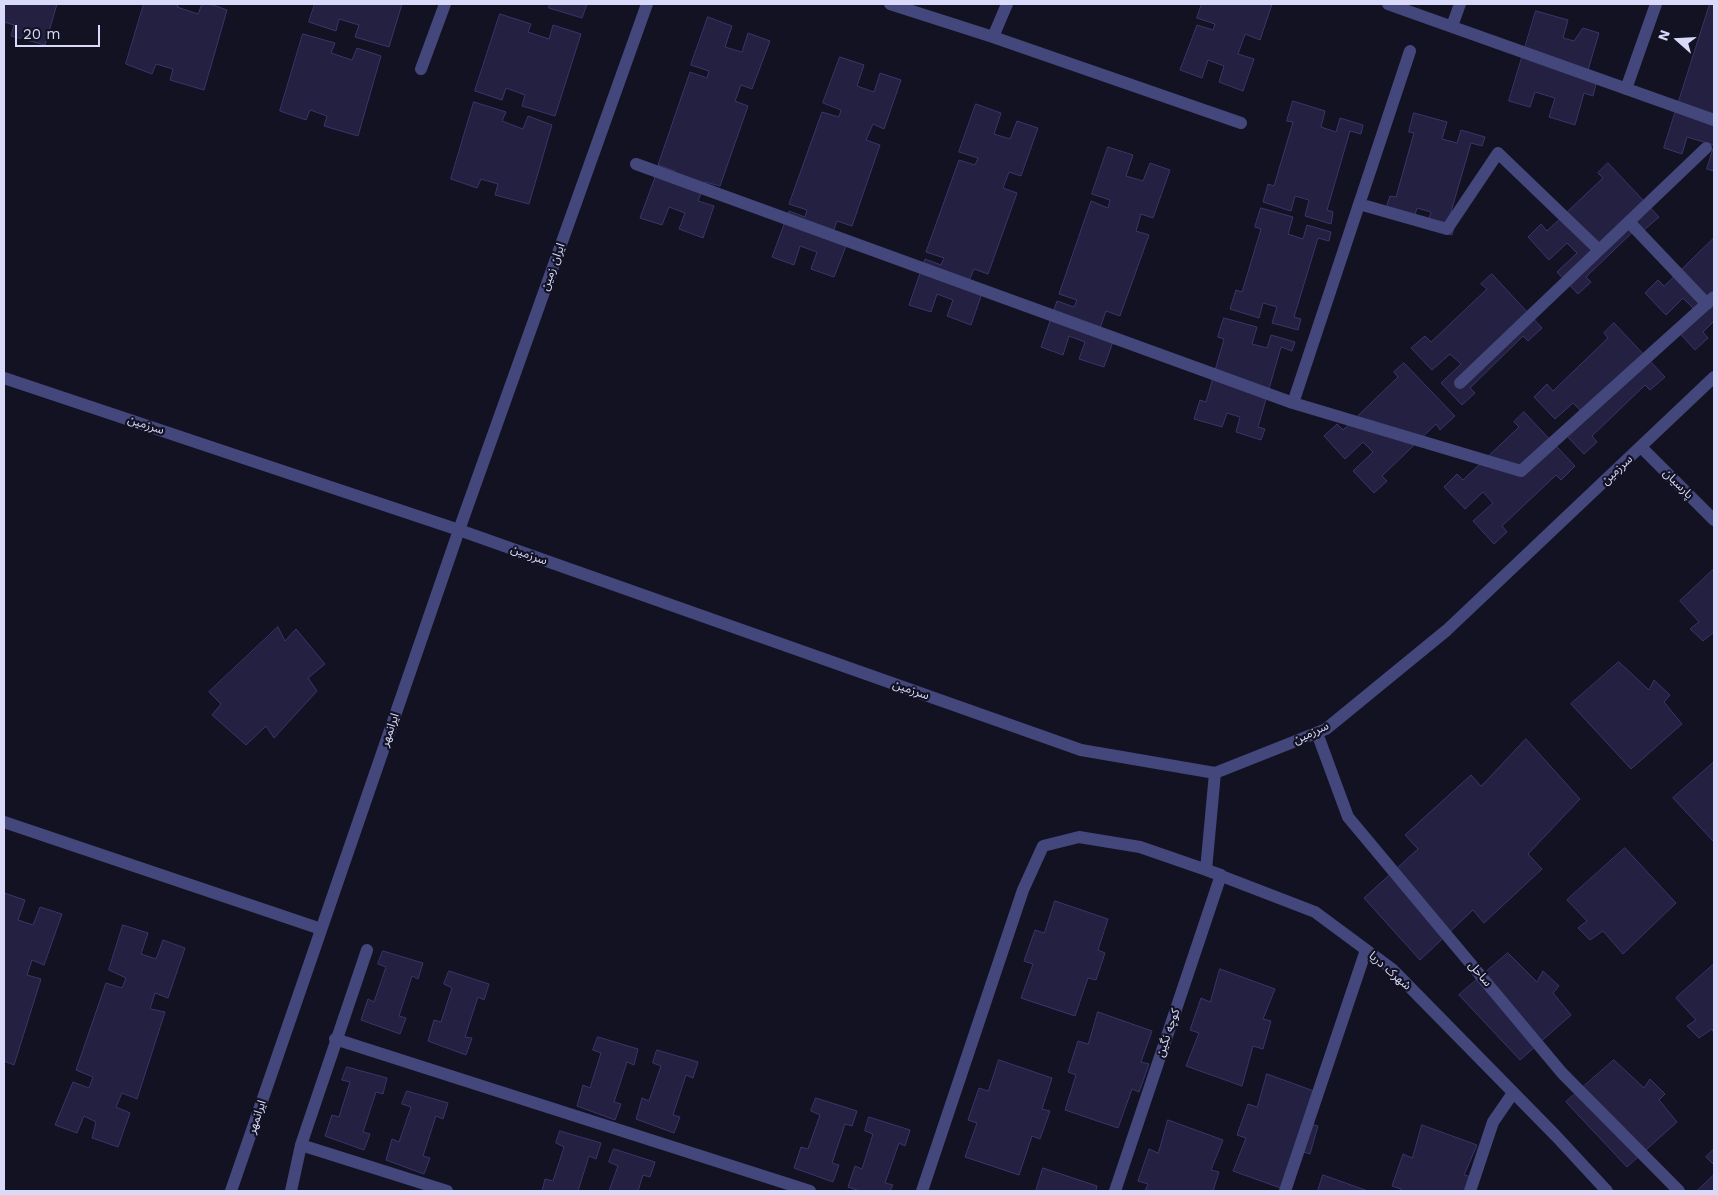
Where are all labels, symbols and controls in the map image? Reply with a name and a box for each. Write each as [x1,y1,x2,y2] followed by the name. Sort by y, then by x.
[18,15,102,47] scale bar
[1653,15,1703,65] north arrow
[23,25,61,43] text: 20 m
[1655,28,1673,43] text: N
[538,241,568,293] street label: ایران زمین
[126,412,166,438] street label: سرزمین
[1598,452,1636,488] street label: سرزمین
[1660,466,1696,502] street label: پارسیان
[509,542,549,568] street label: سرزمین
[891,677,931,703] street label: سرزمین
[378,711,402,749] street label: ایرانمهر
[1291,719,1331,747] street label: سرزمین
[1366,949,1414,993] street label: شهرک دریا
[1465,958,1495,990] street label: ساحل
[1153,1007,1183,1059] street label: کوچه نگین
[245,1098,269,1136] street label: ایرانمهر

